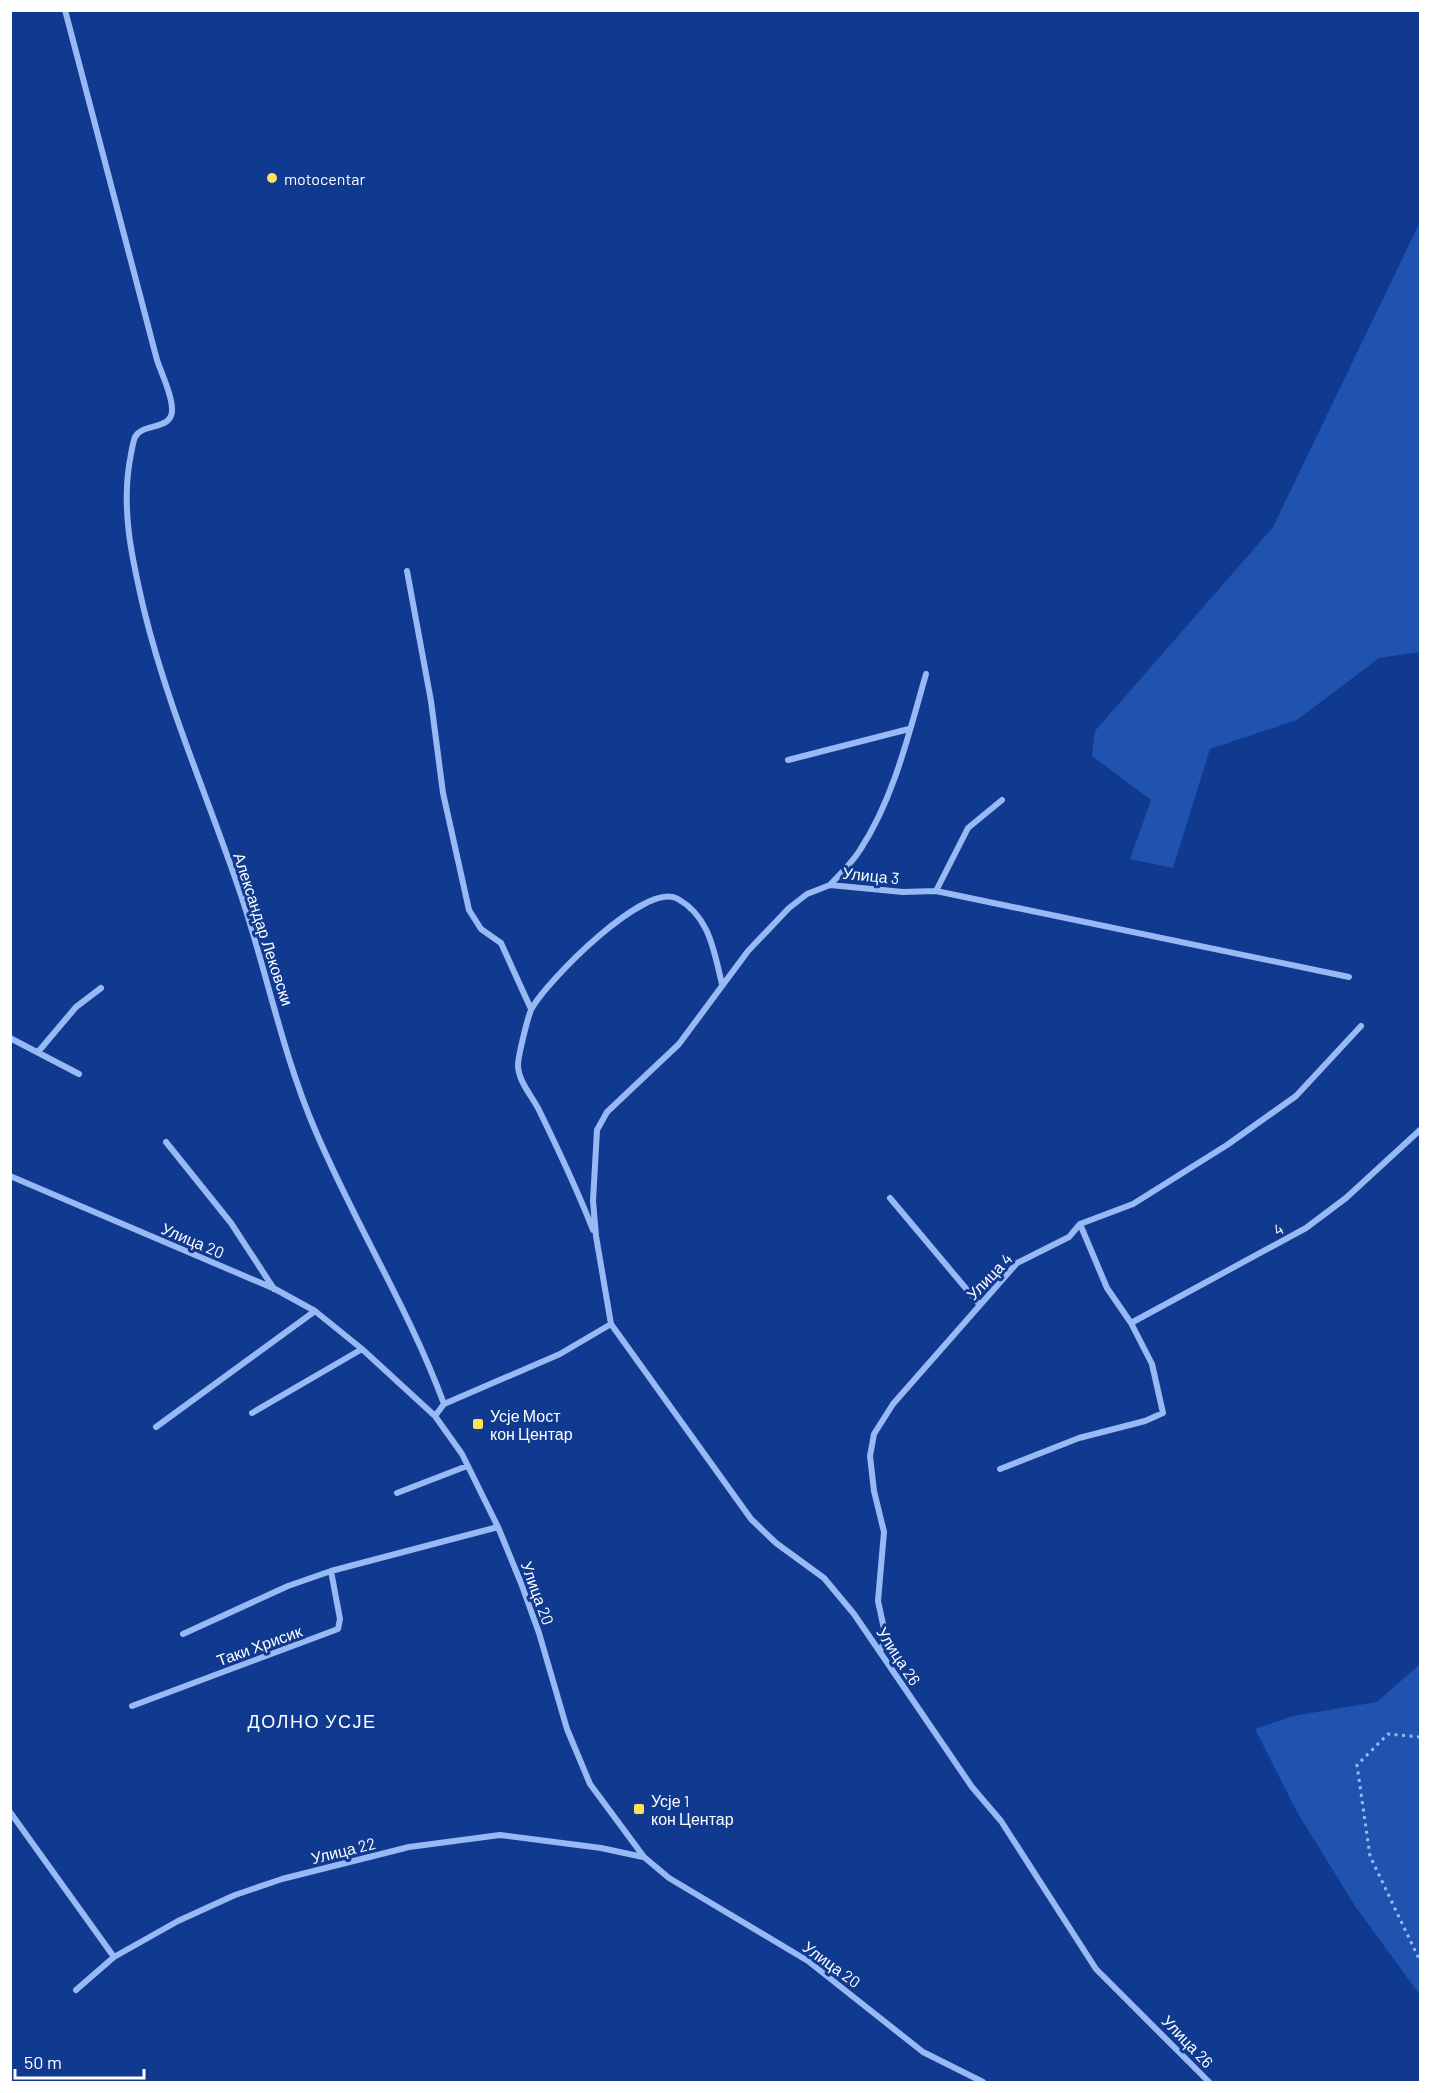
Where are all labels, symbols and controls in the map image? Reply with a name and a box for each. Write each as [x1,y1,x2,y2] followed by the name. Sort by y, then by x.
[284,169,365,188] place label: motocentar
[265,171,279,185] marker: motocentar
[230,850,298,1008] street label: Александар Лековски
[842,863,900,887] street label: Улица 3
[159,1218,227,1262] street label: Улица 20
[1269,1219,1287,1239] street label: 4
[962,1249,1016,1303] street label: Улица 4
[490,1406,573,1443] place label: Усје Мост кон Центар
[471,1417,485,1431] marker: Усје Мост кон Центар
[518,1559,558,1627] street label: Улица 20
[214,1620,305,1669] street label: Таки Хрисик
[873,1623,925,1689] street label: Улица 26
[248,1710,376,1732] district label: ДОЛНО УСЈЕ
[651,1791,734,1828] place label: Усје 1 кон Центар
[632,1802,646,1816] marker: Усје 1 кон Центар
[309,1833,377,1867] street label: Улица 22
[800,1937,864,1991] street label: Улица 20
[1158,2011,1218,2071] street label: Улица 26
[15,2042,144,2080] scale bar
[24,2051,62,2073] text: 50 m

